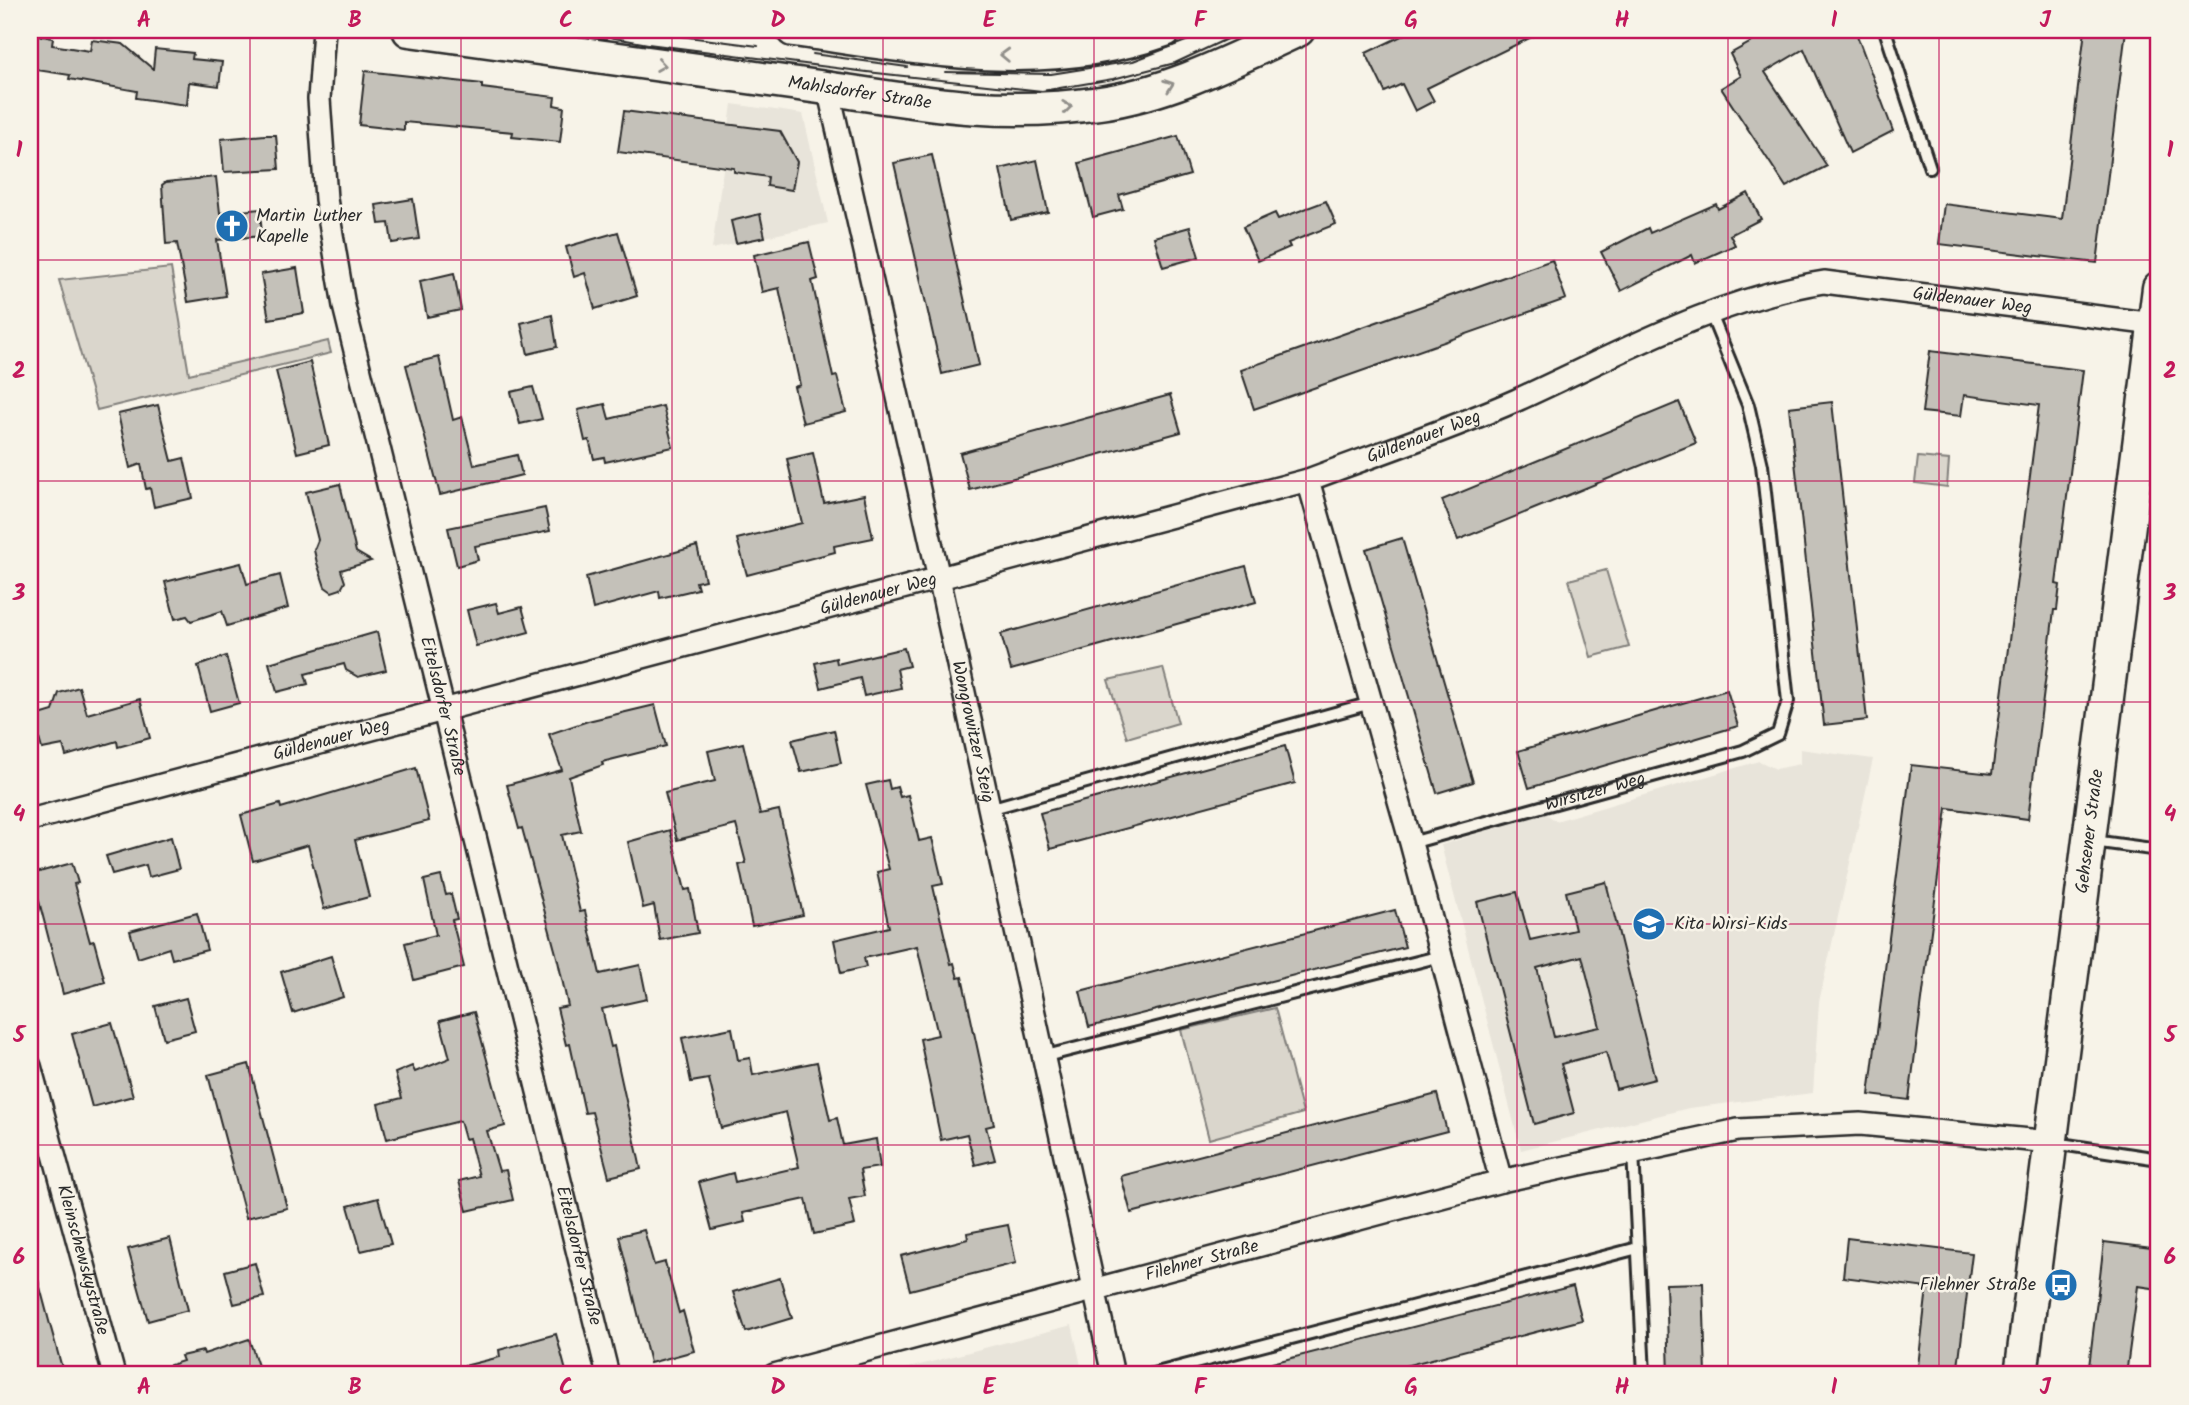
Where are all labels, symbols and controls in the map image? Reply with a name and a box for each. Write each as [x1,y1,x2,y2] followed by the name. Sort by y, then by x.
[137,3,151,39] text: A
[348,3,362,39] text: B
[559,3,573,39] text: C
[770,3,786,39] text: D
[983,3,997,39] text: E
[1194,3,1208,39] text: F
[1404,3,1418,39] text: G
[1615,3,1630,39] text: H
[1830,3,1838,39] text: I
[2039,3,2051,39] text: J
[1000,47,1010,63] one-way arrow
[655,58,667,73] one-way arrow
[786,68,933,118] street label: Mahlsdorfer Straße
[1162,79,1174,93] one-way arrow
[1061,100,1073,115] one-way arrow
[16,133,23,169] text: 1
[2167,133,2174,169] text: 1
[256,202,363,252] place label: Martin Luther Kapelle
[213,207,251,245] church icon: Martin Luther Kapelle
[1911,279,2034,323] street label: Güldenauer Weg
[12,354,26,390] text: 2
[2163,354,2177,390] text: 2
[1363,402,1485,472] street label: Güldenauer Weg
[817,565,940,624] street label: Güldenauer Weg
[12,576,26,612] text: 3
[2163,576,2177,612] text: 3
[412,633,474,779] street label: Eitelsdorfer Straße
[943,658,1002,806] street label: Wongrowitzer Steig
[270,710,393,769] street label: Güldenauer Weg
[1541,764,1649,820] street label: Wirsitzer Weg
[2068,768,2112,895] street label: Gehsener Straße
[13,797,26,833] text: 4
[2164,797,2177,833] text: 4
[1630,905,1668,943] school or university icon: Kita Wirsi-Kids
[1674,910,1788,939] place label: Kita Wirsi-Kids
[12,1018,27,1054] text: 5
[2163,1018,2178,1054] text: 5
[48,1181,117,1339] street label: Kleinschewskystraße
[547,1183,610,1328] street label: Eitelsdorfer Straße
[1142,1232,1262,1290] street label: Filehner Straße
[13,1240,25,1276] text: 6
[2164,1240,2176,1276] text: 6
[2042,1266,2080,1304] bus stop icon: Filehner Straße
[1920,1271,2036,1300] place label: Filehner Straße
[137,1370,151,1405] text: A
[348,1370,362,1405] text: B
[559,1370,573,1405] text: C
[770,1370,786,1405] text: D
[983,1370,997,1405] text: E
[1194,1370,1208,1405] text: F
[1404,1370,1418,1405] text: G
[1615,1370,1630,1405] text: H
[1830,1370,1838,1405] text: I
[2039,1370,2051,1405] text: J

